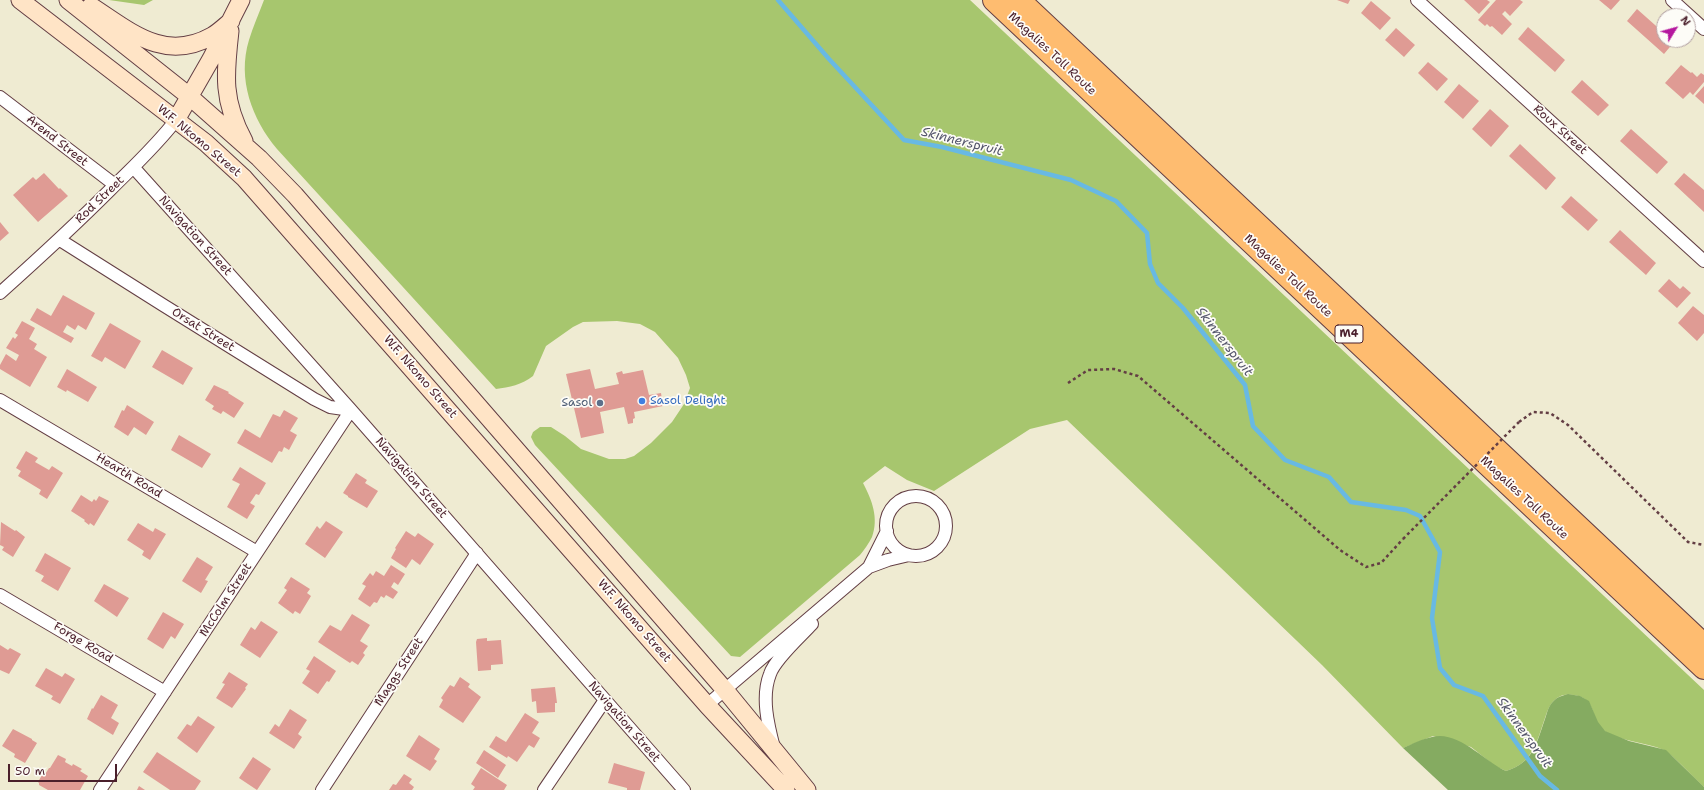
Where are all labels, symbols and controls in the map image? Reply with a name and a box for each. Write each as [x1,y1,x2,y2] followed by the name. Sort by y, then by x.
[1656,8,1696,48] north arrow
[1005,9,1099,99] street label: Magalies Toll Route
[1677,13,1694,29] text: N
[154,102,244,180] street label: W.F. Nkomo Street
[1530,102,1590,158] street label: Roux Street
[23,112,91,170] street label: Arend Street
[920,124,1004,160] water label: Skinnerspruit
[73,173,127,227] street label: Rod Street
[155,193,235,279] street label: Navigation Street
[1241,231,1335,321] street label: Magalies Toll Route
[1192,304,1256,380] water label: Skinnerspruit
[169,305,237,355] street label: Orsat Street
[1335,325,1363,343] road number: M4
[380,333,460,421] street label: W.F. Nkomo Street
[650,394,726,408] place label: Sasol Delight
[561,396,592,410] place label: Sasol
[637,396,647,406] marker: Sasol Delight
[595,398,605,408] marker: Sasol
[372,435,450,521] street label: Navigation Street
[93,451,165,501] street label: Hearth Road
[1477,453,1571,543] street label: Magalies Toll Route
[197,560,255,640] street label: McColm Street
[594,577,674,665] street label: W.F. Nkomo Street
[51,620,115,666] street label: Forge Road
[372,635,426,709] street label: Maggs Street
[585,679,663,765] street label: Navigation Street
[1493,695,1555,771] water label: Skinnerspruit
[10,756,119,782] scale bar
[15,763,45,779] text: 50 m

